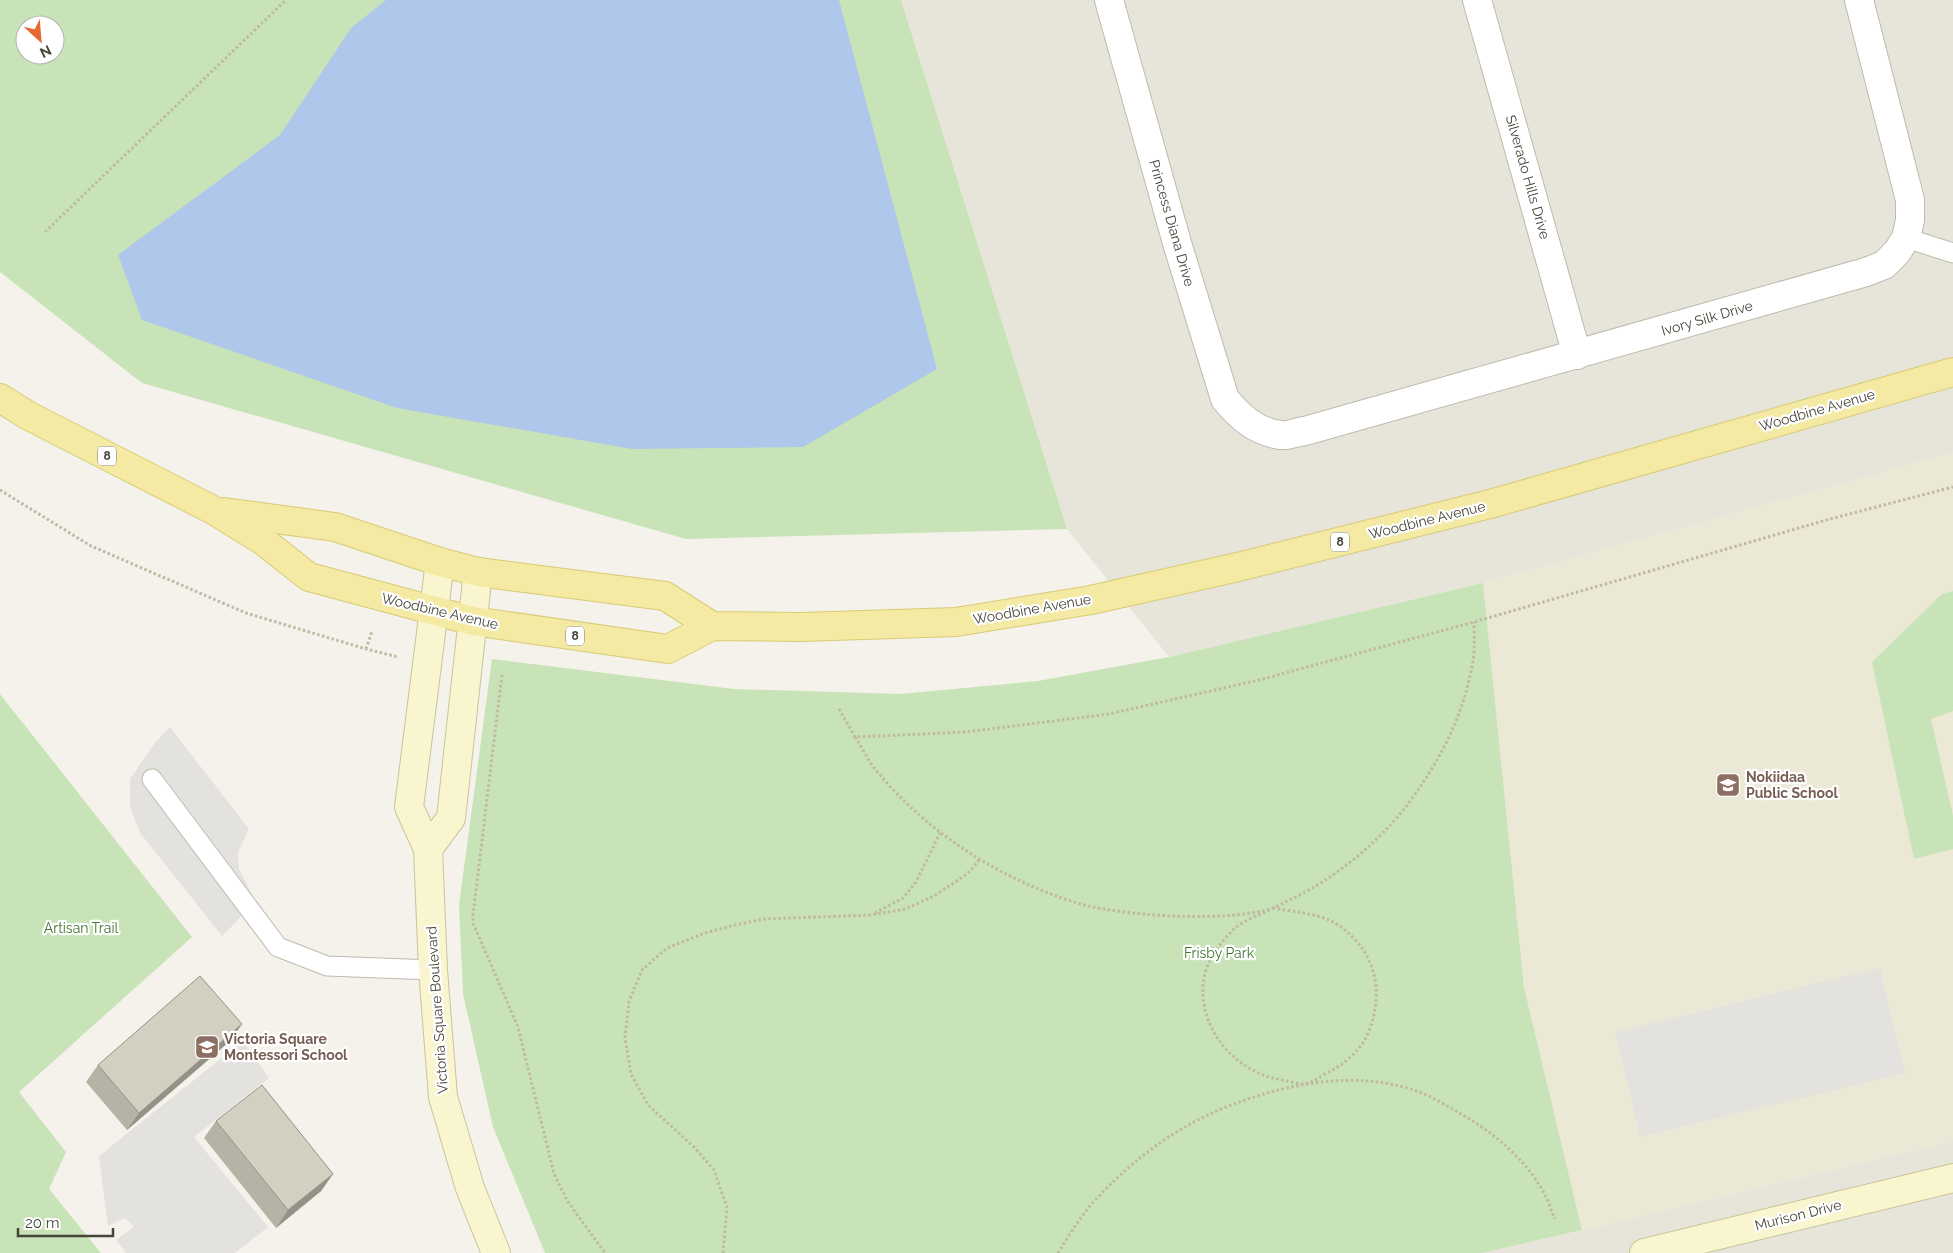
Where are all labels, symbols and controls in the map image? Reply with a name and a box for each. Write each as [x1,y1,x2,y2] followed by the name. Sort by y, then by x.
[15,15,65,65] north arrow
[37,42,54,61] text: N
[1503,113,1553,241] street label: Silverado Hills Drive
[1146,158,1198,288] street label: Princess Diana Drive
[1659,297,1755,339] street label: Ivory Silk Drive
[1757,386,1877,434] street label: Woodbine Avenue
[98,446,116,466] road number: 8
[1367,498,1487,542] street label: Woodbine Avenue
[1331,532,1349,552] road number: 8
[380,590,500,632] street label: Woodbine Avenue
[972,591,1092,627] street label: Woodbine Avenue
[566,626,584,646] road number: 8
[1746,769,1838,801] place label: Nokiidaa Public School
[1715,772,1741,798] school or university icon: Nokiidaa Public School
[44,920,118,936] park label: Artisan Trail
[423,926,451,1094] street label: Victoria Square Boulevard
[1184,945,1255,961] park label: Frisby Park
[224,1031,348,1063] place label: Victoria Square Montessori School
[194,1034,220,1060] school or university icon: Victoria Square Montessori School
[1753,1196,1843,1234] street label: Murison Drive
[18,1206,112,1238] scale bar
[25,1214,60,1232] text: 20 m

